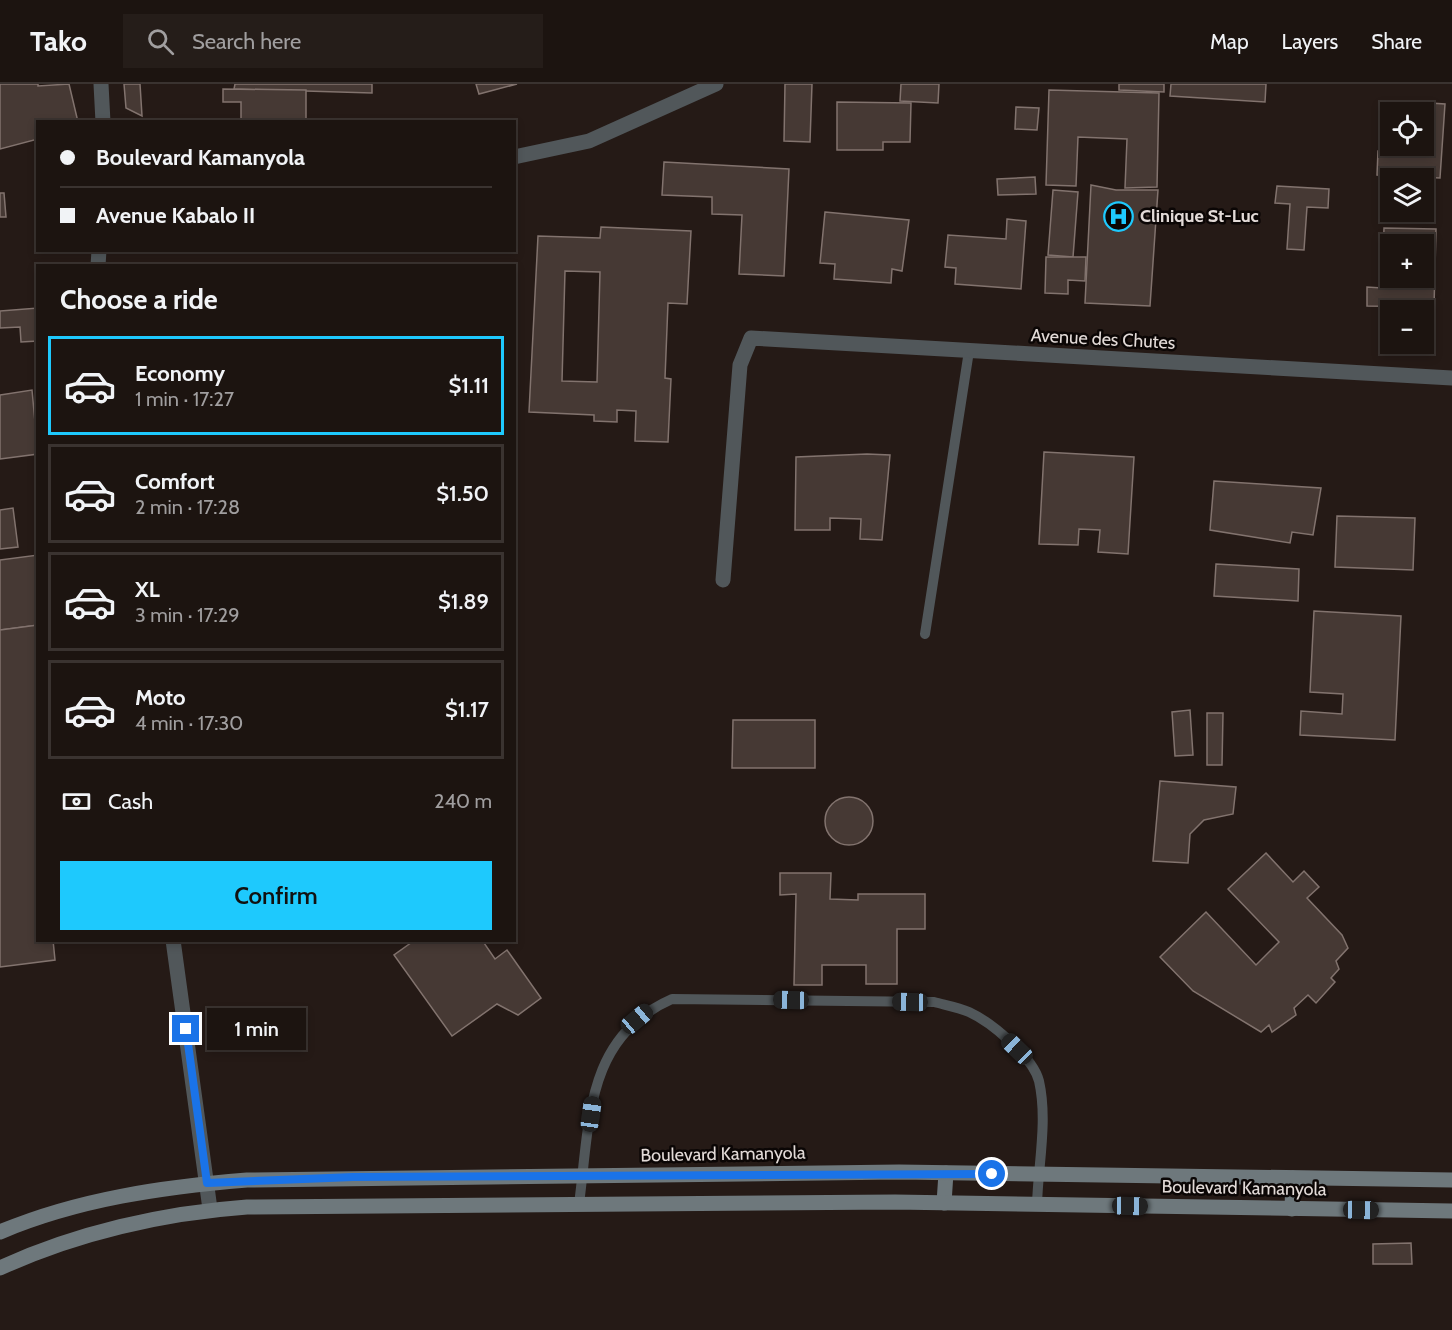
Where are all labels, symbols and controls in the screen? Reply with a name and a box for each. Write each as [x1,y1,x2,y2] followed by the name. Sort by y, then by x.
[123,14,543,68] search box
[30,24,87,58] text: Tako
[144,25,177,58] icon: search
[192,28,301,55] text: Search here
[1210,29,1249,54] text: Map
[1282,29,1338,54] text: Layers
[1371,29,1422,54] text: Share
[1380,102,1434,354] map controls
[1380,102,1434,156] button: locate
[96,144,305,171] text: Boulevard Kamanyola
[1380,168,1434,222] button: layers
[1103,200,1135,232] hospital icon: Clinique St-Luc
[96,202,255,229] text: Avenue Kabalo II
[1140,205,1259,227] place label: Clinique St-Luc
[1380,234,1434,288] button: +
[60,283,218,316] text: Choose a ride
[1380,300,1434,354] button: −
[1030,324,1176,354] street label: Avenue des Chutes
[63,359,117,413] icon: car
[135,360,225,387] text: Economy
[448,372,489,399] text: $1.11
[135,387,234,411] text: 1 min · 17:27
[63,467,117,521] icon: car
[135,468,214,495] text: Comfort
[436,480,489,507] text: $1.50
[135,495,240,519] text: 2 min · 17:28
[63,575,117,629] icon: car
[135,576,160,603] text: XL
[438,588,489,615] text: $1.89
[135,603,240,627] text: 3 min · 17:29
[63,683,117,737] icon: car
[135,684,186,711] text: Moto
[445,696,489,723] text: $1.17
[135,711,243,735] text: 4 min · 17:30
[60,785,93,818] icon: cash
[108,788,153,815] text: Cash
[434,789,492,813] text: 240 m
[60,861,492,930] button: Confirm
[773,991,809,1009] car
[892,993,928,1011] car
[617,1001,657,1037] car
[207,1008,306,1050] callout: 1 min
[172,1015,199,1042] route end
[234,1017,279,1041] text: 1 min
[998,1030,1036,1068] car
[580,1095,602,1133] car
[640,1142,806,1166] street label: Boulevard Kamanyola
[978,1160,1005,1187] route start
[1161,1176,1327,1200] street label: Boulevard Kamanyola
[1112,1197,1148,1215] car
[1343,1201,1379,1219] car

